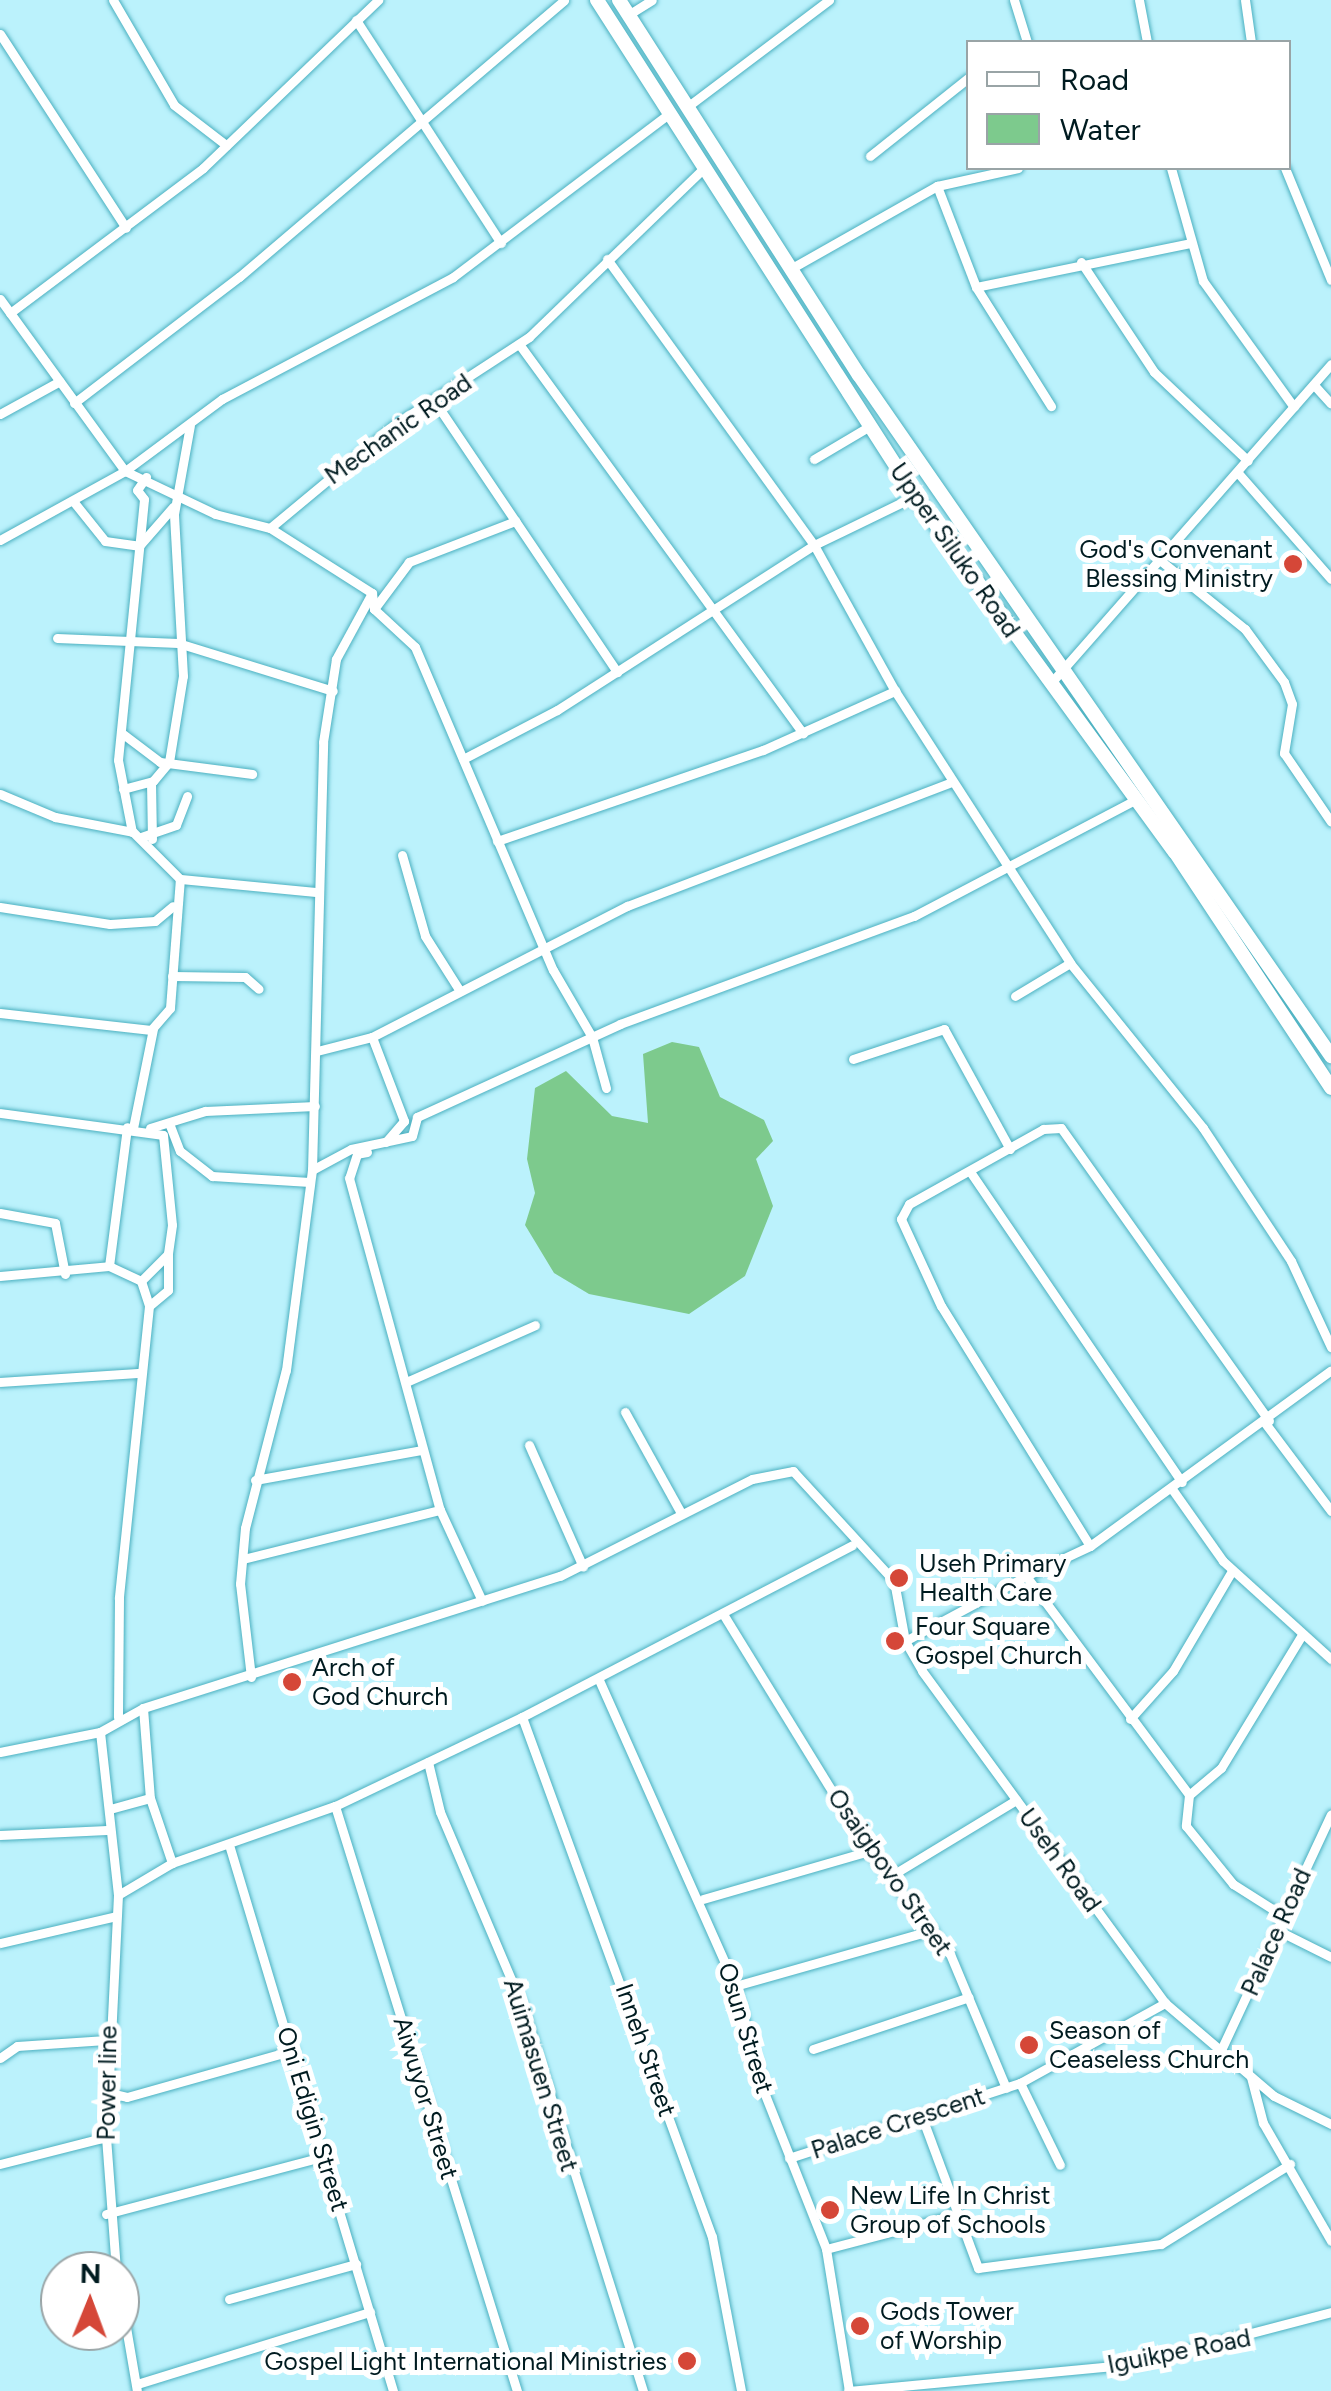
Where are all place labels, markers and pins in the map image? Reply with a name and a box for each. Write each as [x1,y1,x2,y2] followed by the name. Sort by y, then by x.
[1079,535,1273,594] place label: God's Convenant Blessing Ministry
[1282,553,1304,575] marker: God's Convenant Blessing Ministry
[919,1549,1066,1608] place label: Useh Primary Health Care
[888,1567,910,1589] marker: Useh Primary Health Care
[915,1612,1082,1671] place label: Four Square Gospel Church
[884,1630,906,1652] marker: Four Square Gospel Church
[312,1653,448,1712] place label: Arch of God Church
[281,1671,303,1693] marker: Arch of God Church
[1049,2016,1249,2075] place label: Season of Ceaseless Church
[1018,2034,1040,2056] marker: Season of Ceaseless Church
[850,2181,1050,2240] place label: New Life In Christ Group of Schools
[819,2199,841,2221] marker: New Life In Christ Group of Schools
[880,2297,1014,2356] place label: Gods Tower of Worship
[849,2315,871,2337] marker: Gods Tower of Worship
[264,2346,667,2376] place label: Gospel Light International Ministries
[676,2350,698,2372] marker: Gospel Light International Ministries

